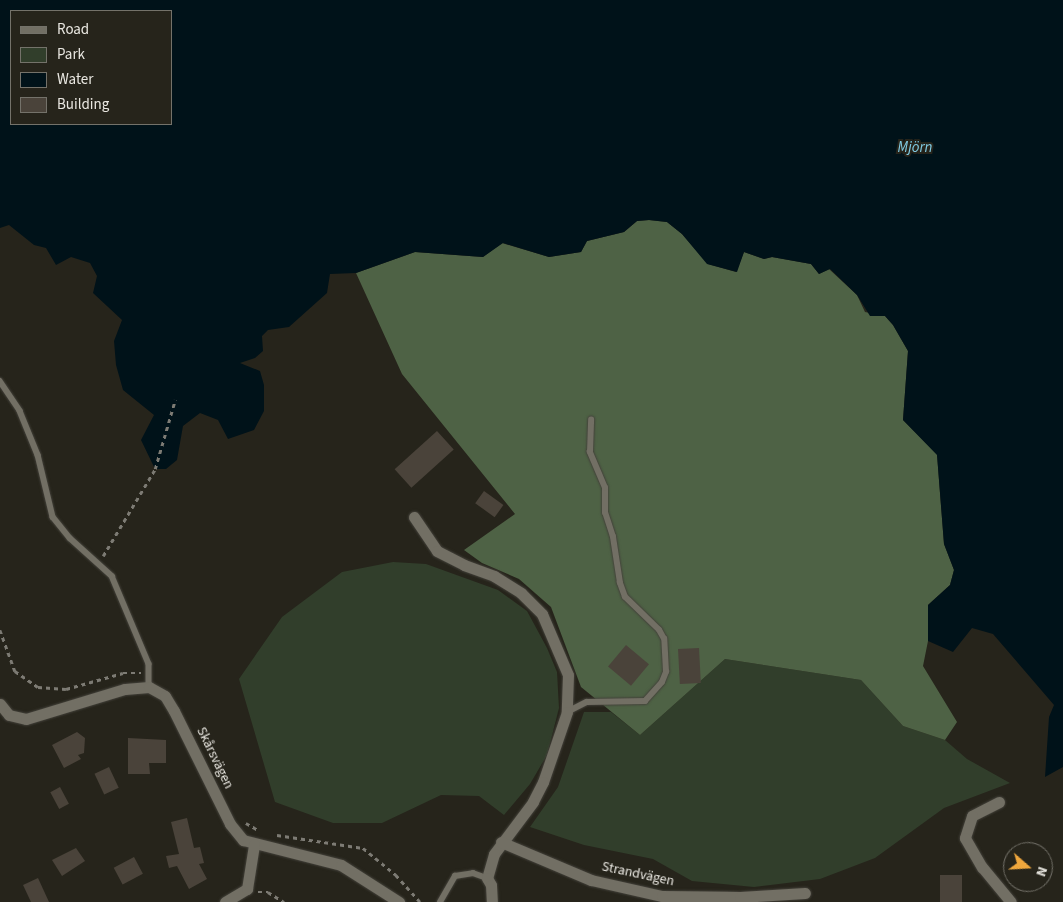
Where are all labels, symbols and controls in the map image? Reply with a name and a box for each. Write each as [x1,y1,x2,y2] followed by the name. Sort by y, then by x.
[10,10,172,125] legend
[57,19,89,40] text: Road
[57,44,85,65] text: Park
[57,69,93,90] text: Water
[57,94,109,115] text: Building
[898,139,932,157] water label: Mjörn
[193,724,237,792] street label: Skårsvägen
[1003,842,1053,892] north arrow
[600,858,676,890] street label: Strandvägen
[1030,864,1052,879] text: N

